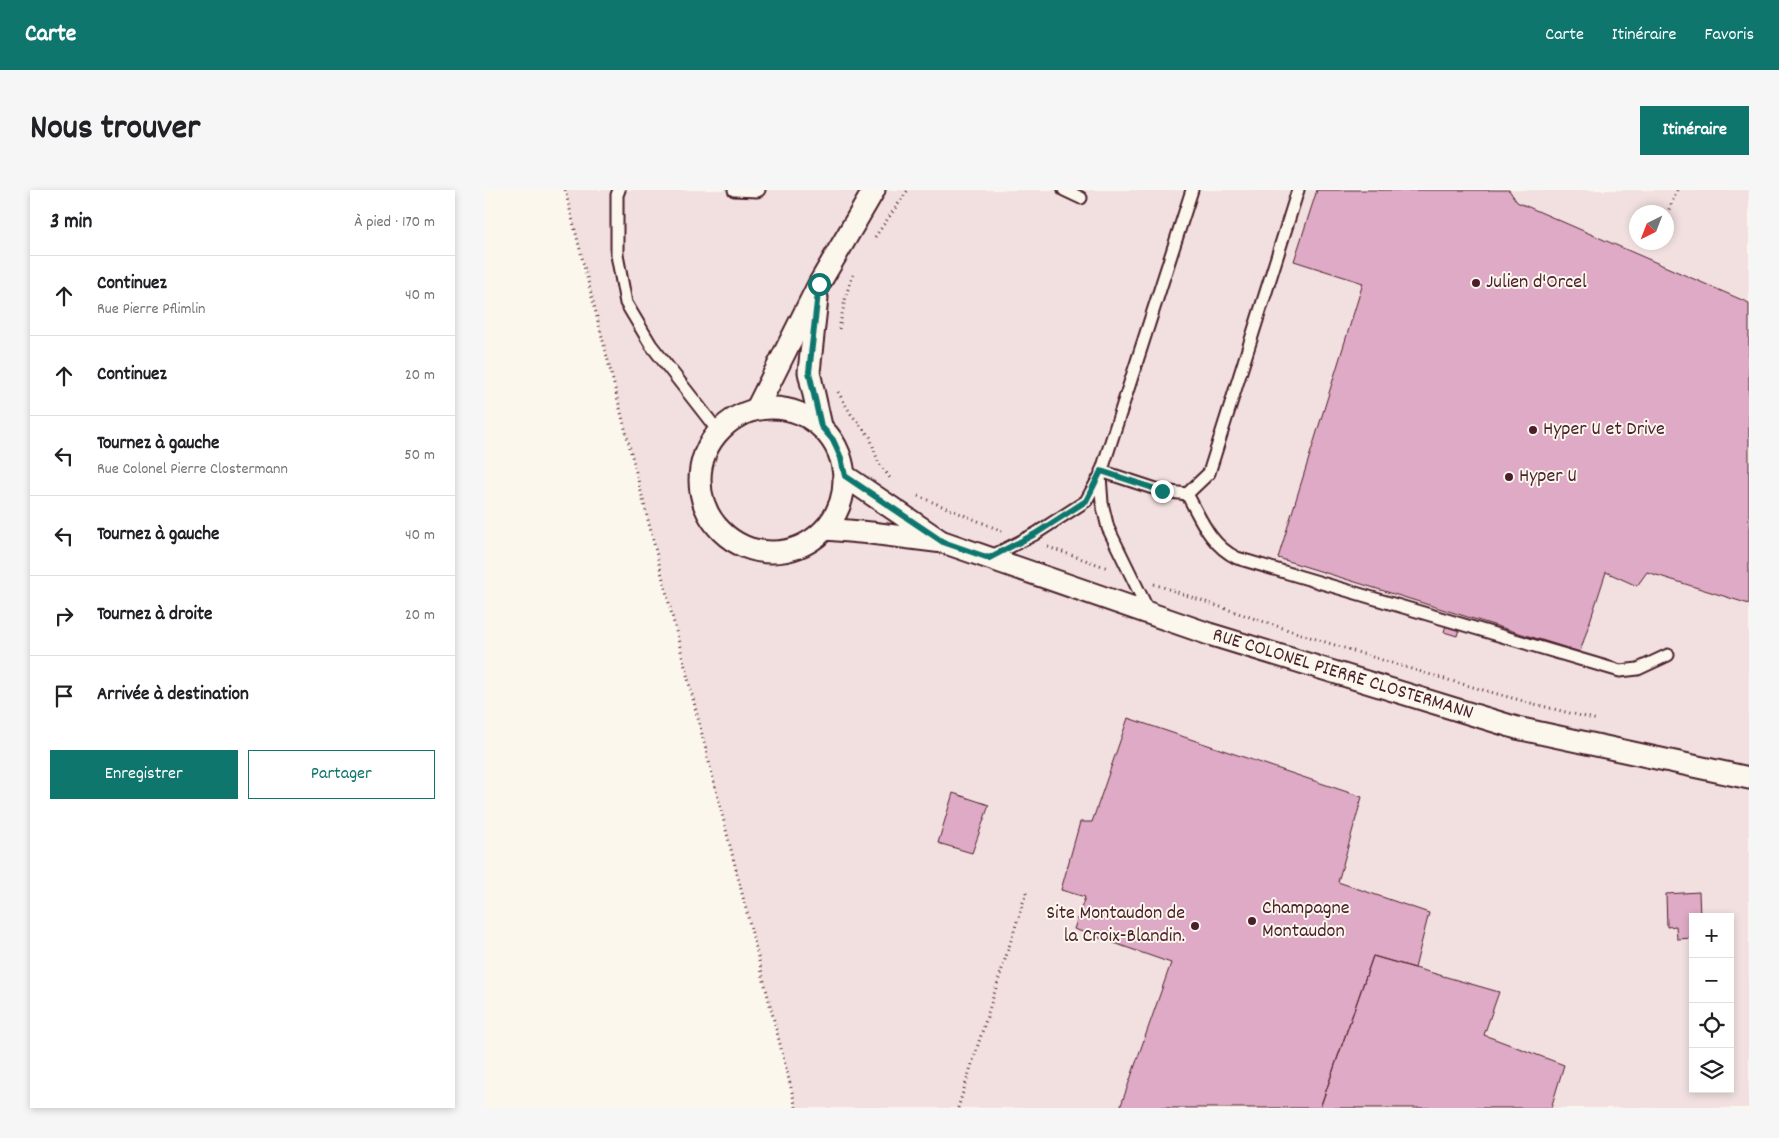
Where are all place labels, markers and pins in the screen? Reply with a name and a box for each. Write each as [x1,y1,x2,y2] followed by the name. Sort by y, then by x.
[1486,269,1587,297] place label: Julien d'Orcel
[1470,277,1482,289] marker: Julien d'Orcel
[1543,416,1665,444] place label: Hyper U et Drive
[1527,424,1539,436] marker: Hyper U et Drive
[1519,463,1577,491] place label: Hyper U
[1503,471,1515,483] marker: Hyper U
[1262,895,1350,946] place label: Champagne Montaudon
[1046,900,1185,951] place label: Site Montaudon de la Croix-Blandin.
[1246,915,1258,927] marker: Champagne Montaudon
[1189,920,1201,932] marker: Site Montaudon de la Croix-Blandin.

